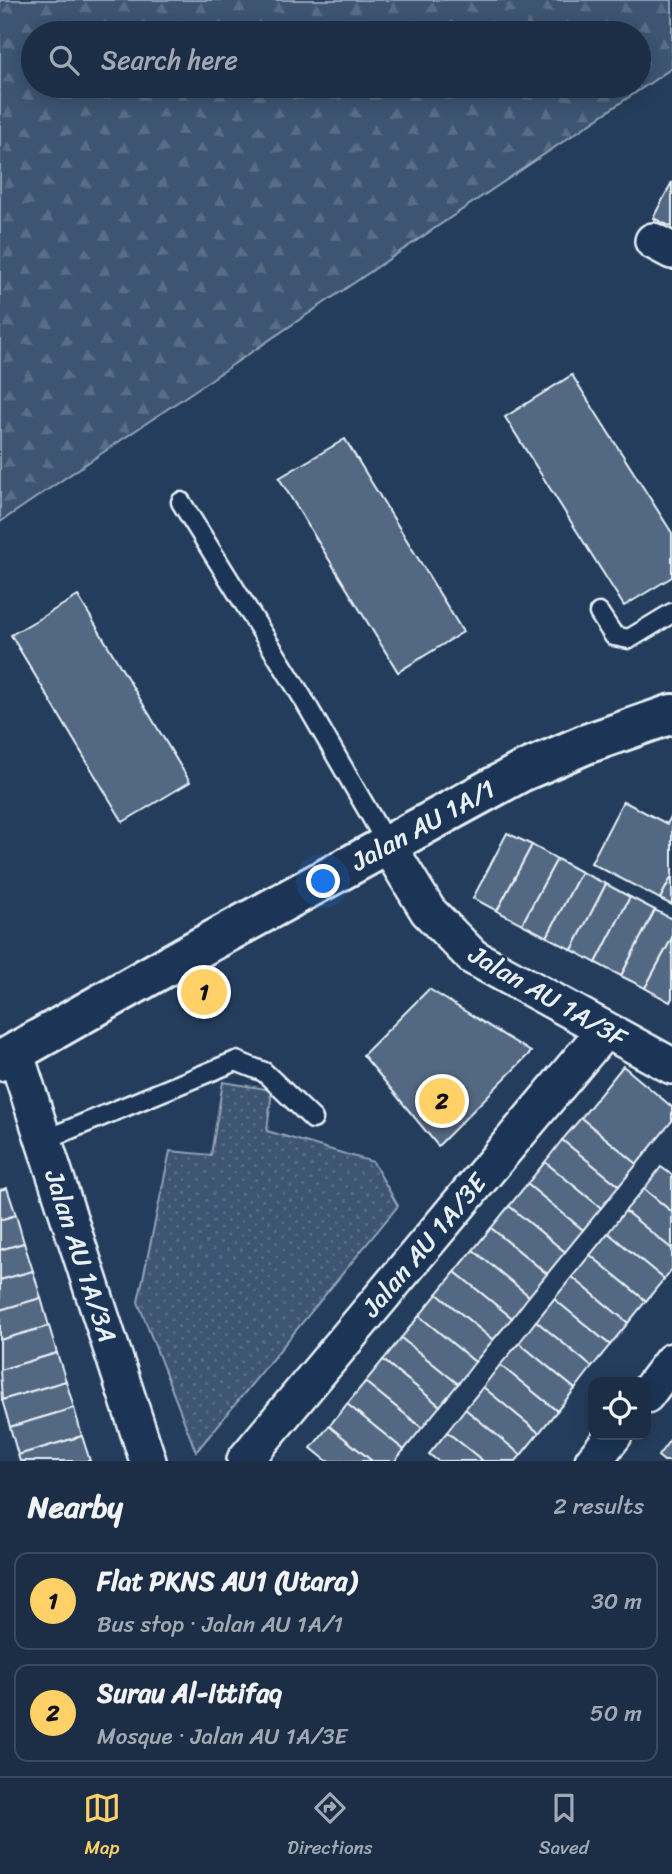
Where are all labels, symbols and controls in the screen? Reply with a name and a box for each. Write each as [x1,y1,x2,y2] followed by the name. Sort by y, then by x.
[21,21,651,98] search box
[101,37,238,83] text: Search here
[45,41,83,79] icon: search
[341,766,504,884] street label: Jalan AU 1A/1
[306,864,340,898] your location
[459,931,638,1061] street label: Jalan AU 1A/3F
[181,966,227,1018] pin: 1
[419,1075,465,1127] pin: 2
[349,1161,499,1328] street label: Jalan AU 1A/3E
[31,1163,131,1349] street label: Jalan AU 1A/3A
[588,1377,651,1440] map controls
[588,1377,651,1440] button: locate
[28,1480,123,1534] text: Nearby
[553,1486,644,1527] text: 2 results
[97,1558,357,1604] text: Flat PKNS AU1 (Utara)
[48,1581,58,1622] text: 1
[591,1581,642,1622] text: 30 m
[97,1604,343,1645] text: Bus stop · Jalan AU 1A/1
[97,1670,282,1716] text: Surau Al-Ittifaq
[46,1693,60,1734] text: 2
[590,1693,642,1734] text: 50 m
[97,1716,347,1757] text: Mosque · Jalan AU 1A/3E
[83,1789,121,1864] tab: Map
[287,1789,373,1864] tab: Directions
[539,1789,589,1864] tab: Saved

